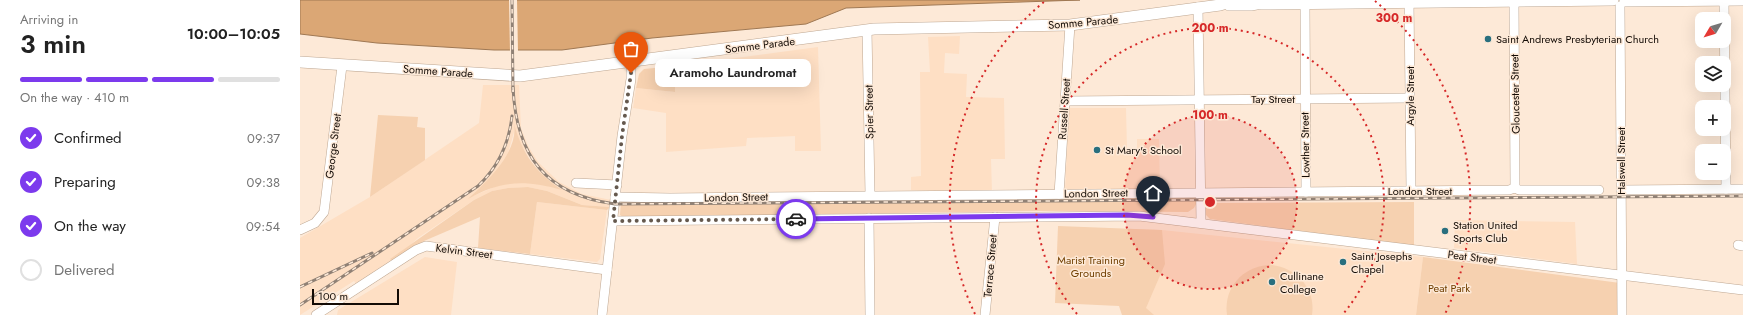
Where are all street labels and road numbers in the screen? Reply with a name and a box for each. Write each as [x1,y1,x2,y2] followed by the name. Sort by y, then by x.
[1047,11,1119,33] street label: Somme Parade
[724,33,796,57] street label: Somme Parade
[1506,54,1524,134] street label: Gloucester Street
[402,61,474,81] street label: Somme Parade
[1402,66,1418,126] street label: Argyle Street
[1054,78,1074,140] street label: Russell Street
[861,84,877,139] street label: Spier Street
[1251,91,1295,107] street label: Tay Street
[321,112,345,179] street label: George Street
[1296,112,1314,178] street label: Lowther Street
[1613,127,1629,195] street label: Halswell Street
[1388,183,1453,199] street label: London Street
[1064,184,1129,202] street label: London Street
[704,188,769,206] street label: London Street
[979,234,1001,298] street label: Terrace Street
[435,240,494,262] street label: Kelvin Street
[1447,246,1498,268] street label: Peat Street

